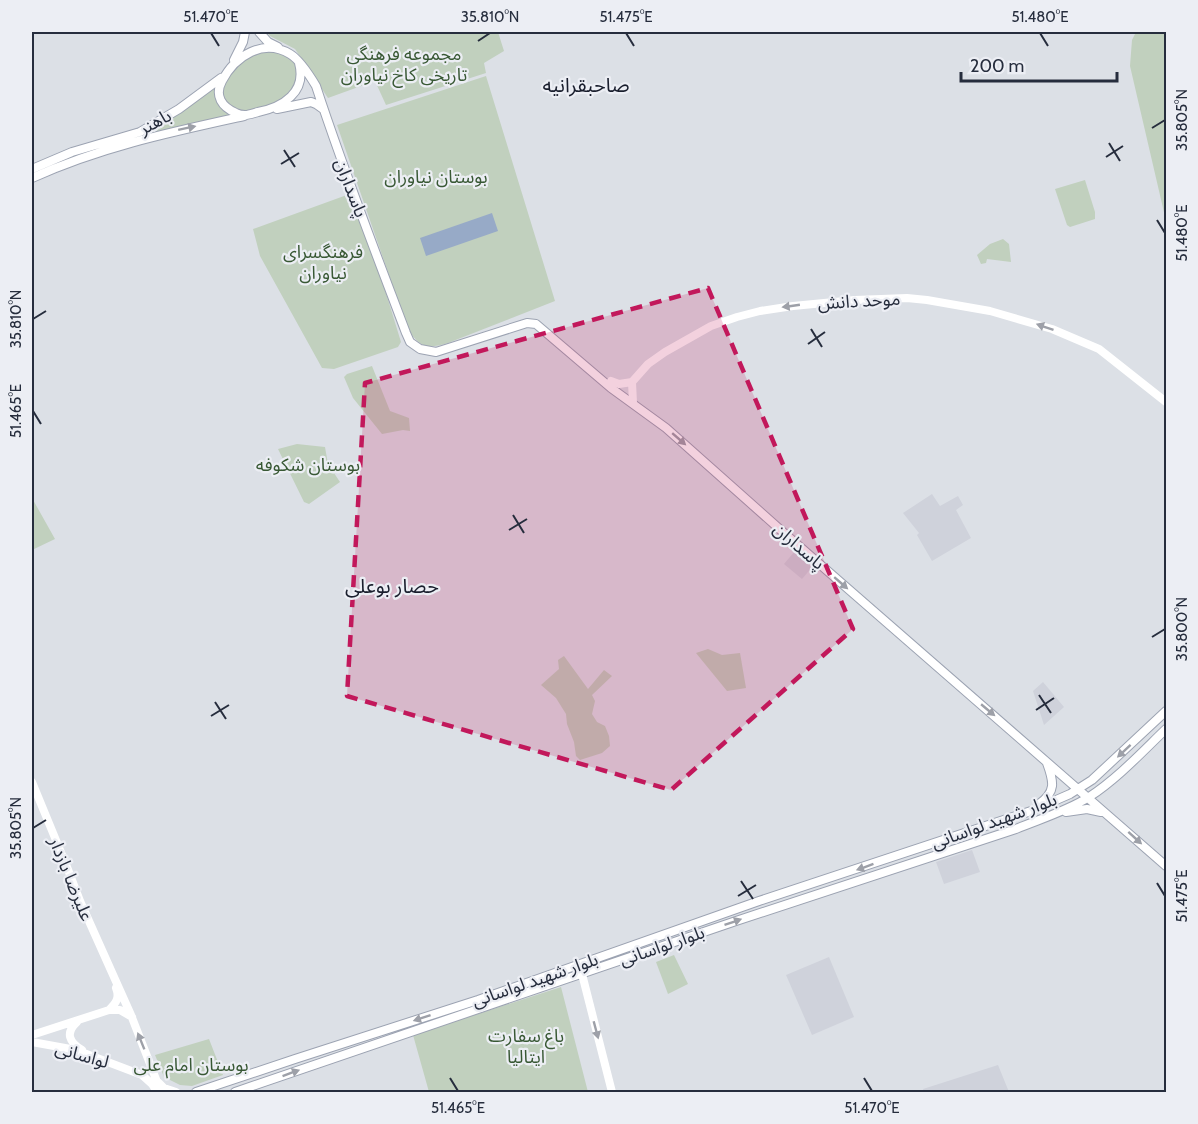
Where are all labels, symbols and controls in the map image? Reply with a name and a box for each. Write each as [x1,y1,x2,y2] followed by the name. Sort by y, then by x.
[183,8,239,26] text: 51.470°E
[461,8,519,26] text: 35.810°N
[599,8,653,26] text: 51.475°E
[1011,8,1069,26] text: 51.480°E
[341,43,467,88] park label: مجموعه فرهنگی تاریخی کاخ نیاوران
[961,45,1117,83] scale bar
[970,55,1024,77] text: 200 m
[542,73,630,97] district label: صاحبقرانیه
[1173,89,1191,151] text: 35.805°N
[134,104,175,140] street label: باهنر
[178,123,197,132] one-way arrow
[330,155,372,221] street label: پاسداران
[384,166,488,188] park label: بوستان نیاوران
[1173,204,1191,262] text: 51.480°E
[283,241,363,284] park label: فرهنگسرای نیاوران
[817,288,901,314] street label: موحد دانش
[7,290,25,348] text: 35.810°N
[781,301,800,311] one-way arrow
[1036,321,1054,331] one-way arrow
[7,384,25,438] text: 51.465°E
[671,432,686,445] one-way arrow
[256,454,360,476] park label: بوستان شکوفه
[769,518,829,575] street label: پاسداران
[345,574,439,598] district label: حصار بوعلی
[833,576,849,589] one-way arrow
[1173,597,1191,661] text: 35.800°N
[980,703,995,716] one-way arrow
[1116,744,1131,758] one-way arrow
[928,788,1060,854] street label: بلوار شهید لواسانی
[7,797,25,859] text: 35.805°N
[1127,831,1142,844] one-way arrow
[44,833,98,924] street label: علیرضا بازدار
[856,862,874,872] one-way arrow
[1173,869,1191,923] text: 51.475°E
[724,916,742,926] one-way arrow
[617,921,707,971] street label: بلوار لواسانی
[469,948,601,1012] street label: بلوار شهید لواسانی
[413,1014,431,1023] one-way arrow
[592,1021,602,1040] one-way arrow
[488,1025,564,1068] park label: باغ سفارت ایتالیا
[136,1032,145,1050] one-way arrow
[53,1037,111,1073] street label: لواسانی
[133,1054,249,1079] park label: بوستان امام علی
[282,1068,300,1078] one-way arrow
[431,1099,485,1117] text: 51.465°E
[844,1099,900,1117] text: 51.470°E

